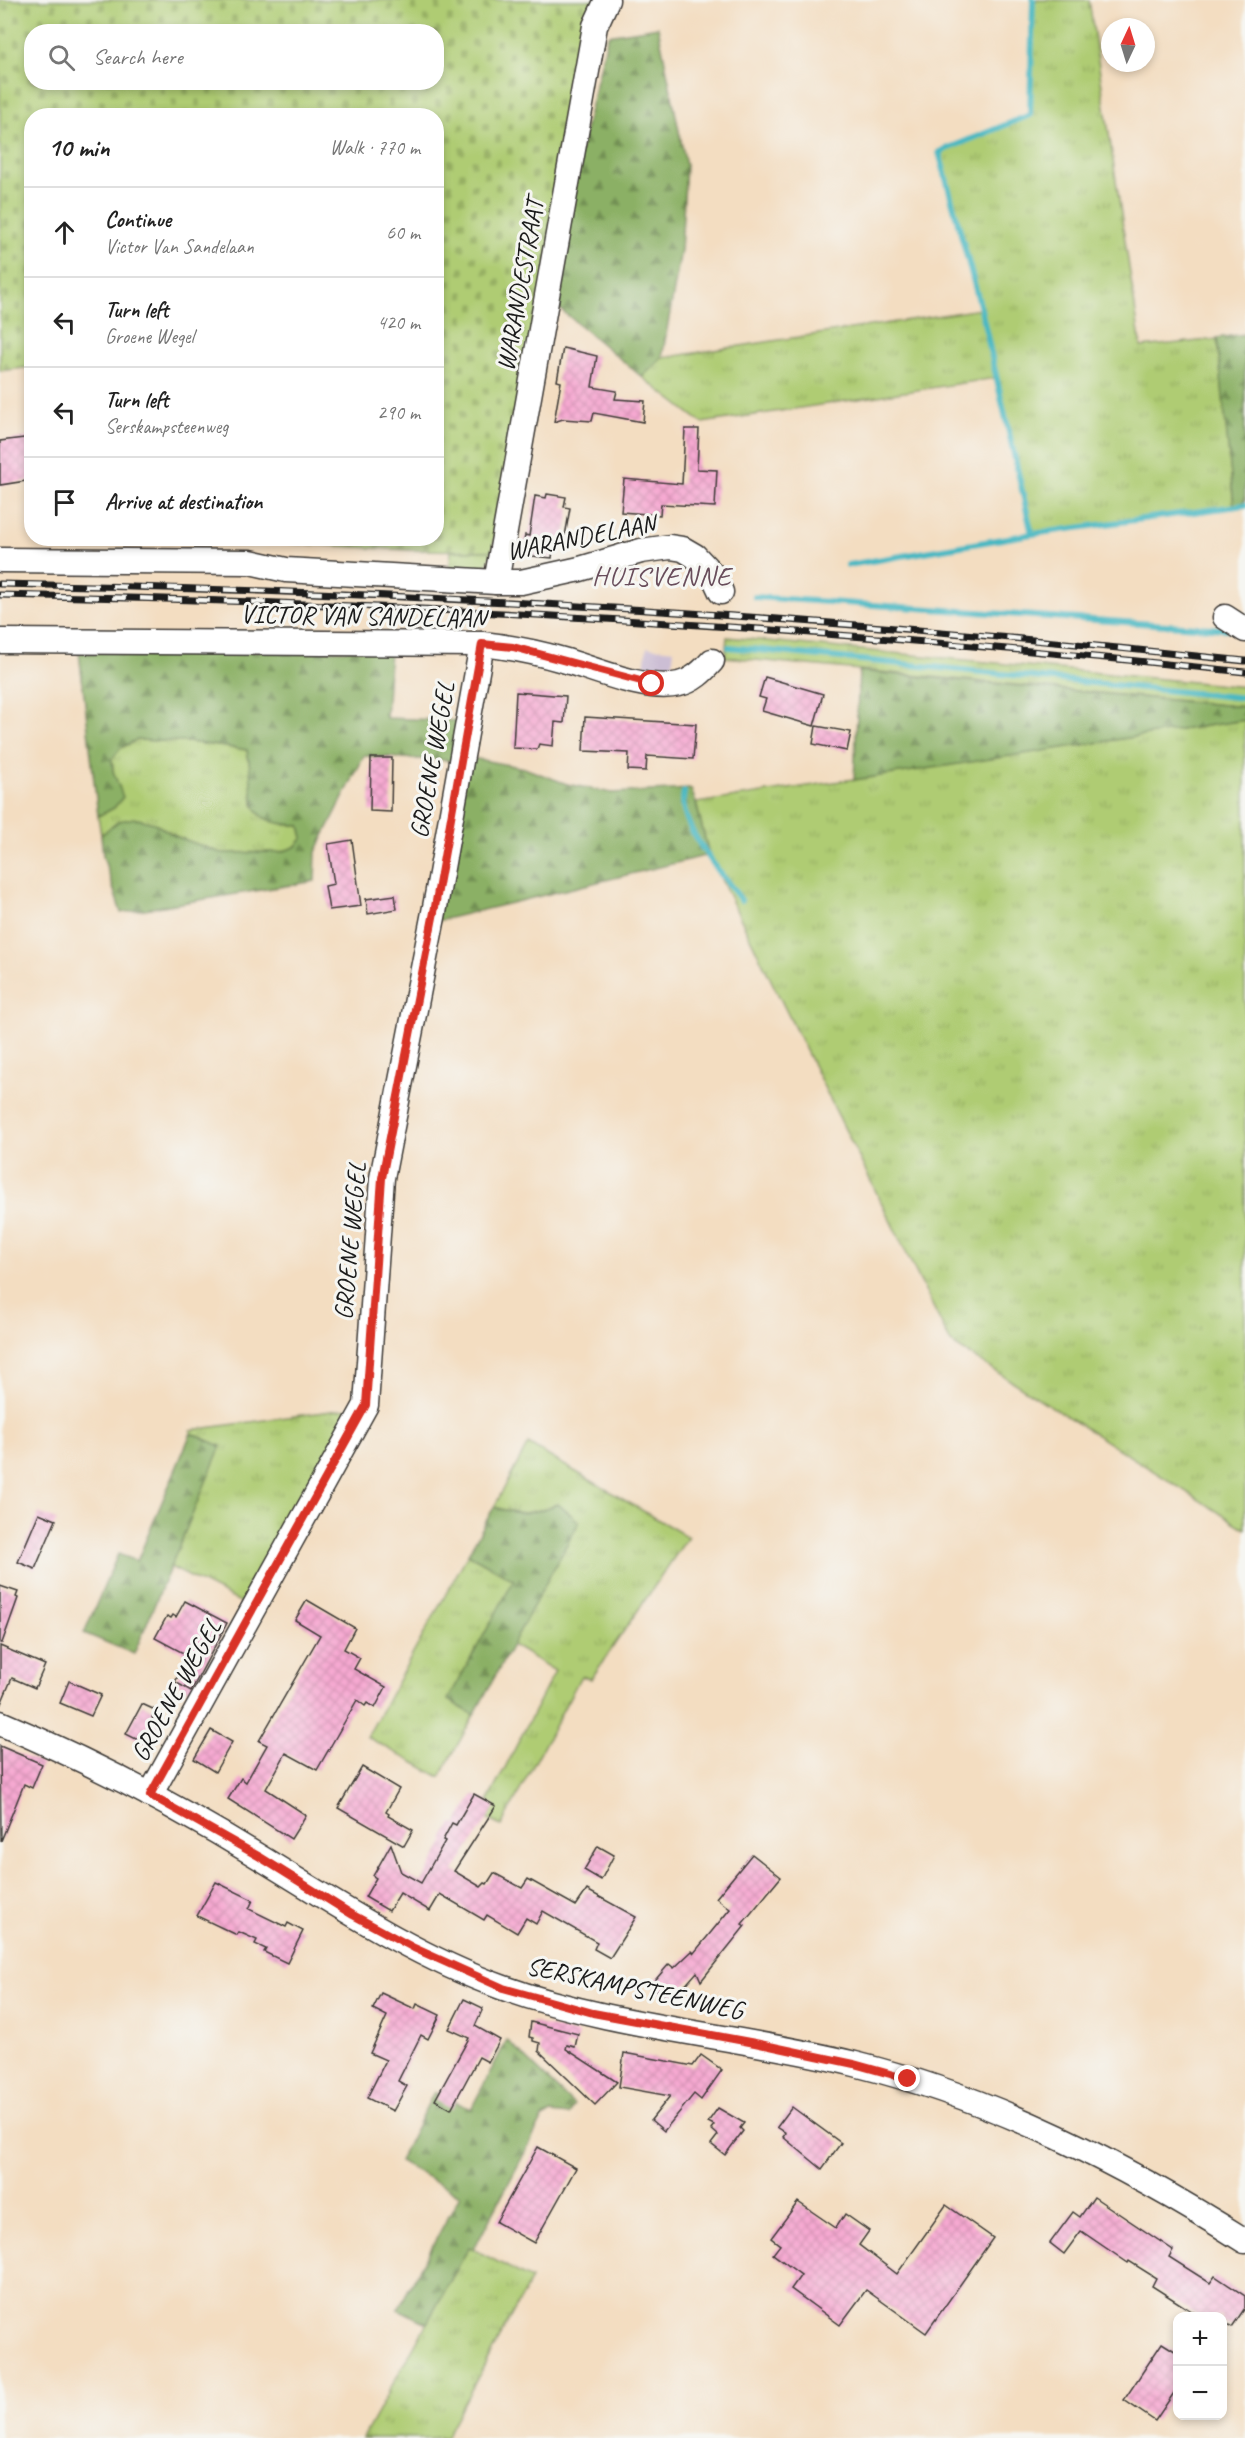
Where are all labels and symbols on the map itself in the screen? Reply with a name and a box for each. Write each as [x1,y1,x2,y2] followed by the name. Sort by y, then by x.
[1101,18,1155,72] north arrow
[489,191,552,373] street label: WARANDESTRAAT
[504,506,662,568] street label: WARANDELAAN
[592,559,734,593] district label: HUISVENNE
[240,597,490,635] street label: VICTOR VAN SANDELAAN
[638,670,664,696] route start
[402,678,462,841] street label: GROENE WEGEL
[327,1160,373,1321] street label: GROENE WEGEL
[123,1612,229,1767] street label: GROENE WEGEL
[524,1949,749,2028] street label: SERSKAMPSTEENWEG
[894,2065,920,2091] route end

